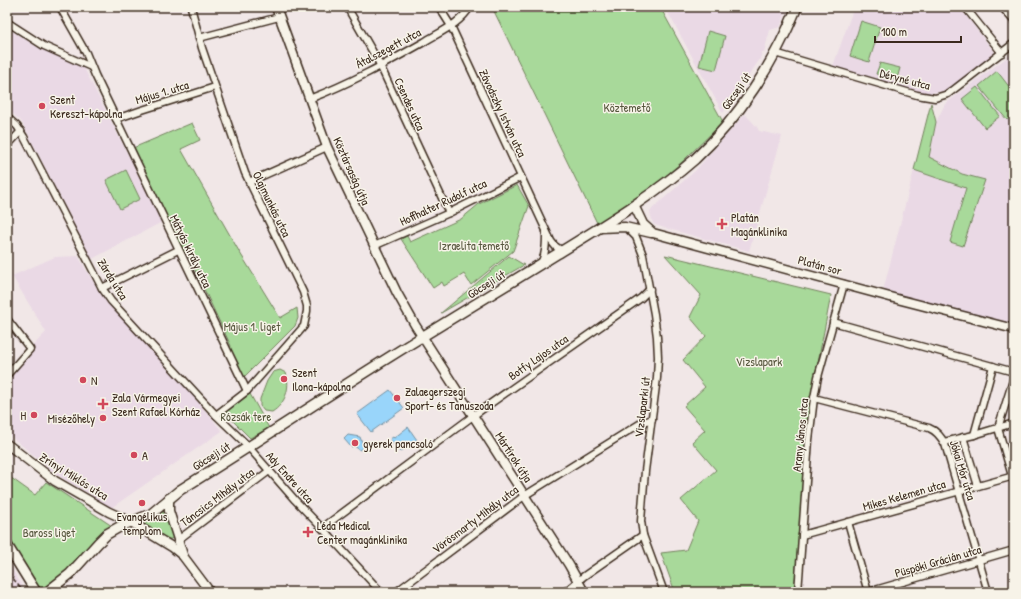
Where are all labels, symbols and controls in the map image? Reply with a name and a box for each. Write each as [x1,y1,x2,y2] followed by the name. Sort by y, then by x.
[875,18,961,44] scale bar
[352,23,424,72] street label: Átalszegett utca
[881,23,907,40] text: 100 m
[878,64,932,94] street label: Déryné utca
[475,66,531,160] street label: Závodszky István utca
[717,68,755,113] street label: Göcseji út
[390,75,430,133] street label: Csendes utca
[133,76,191,108] street label: Május 1. utca
[50,91,122,122] place label: Szent Kereszt-kápolna
[603,99,651,116] park label: Köztemető
[37,101,47,111] marker: Szent Kereszt-kápolna
[329,134,375,208] street label: Köztársaság útja
[249,168,295,240] street label: Olajmunkás utca
[397,174,490,230] street label: Hoffhalter Rudolf utca
[731,209,787,240] place label: Platán Magánklinika
[166,212,216,291] street label: Mátyás király utca
[716,218,728,230] marker: Platán Magánklinika
[439,237,509,254] park label: Izraelita temető
[796,251,844,279] street label: Platán sor
[94,255,133,303] street label: Zárda utca
[464,265,509,302] street label: Göcseji út
[224,318,281,335] park label: Május 1. liget
[505,330,572,384] street label: Botfy Lajos utca
[736,353,782,370] park label: Vizslapark
[292,364,351,395] place label: Szent Ilona-kápolna
[91,372,97,389] place label: N
[279,374,289,384] marker: Szent Ilona-kápolna
[78,375,88,385] marker: N
[630,375,654,438] street label: Vizslaparki út
[405,383,494,414] place label: Zalaegerszegi Sport- és Tanuszoda
[112,389,200,420] place label: Zala Vármegyei Szent Rafael Kórház
[392,393,402,403] marker: Zalaegerszegi Sport- és Tanuszoda
[788,397,812,472] street label: Arany János utca
[97,398,109,410] marker: Zala Vármegyei Szent Rafael Kórház
[20,407,26,424] place label: H
[221,408,272,425] park label: Rózsák tere
[29,410,39,420] marker: H
[48,410,95,427] place label: Misézőhely
[98,413,108,423] marker: Misézőhely
[491,428,537,486] street label: Mártírok útja
[363,435,433,452] place label: gyerek pancsoló
[189,437,234,474] street label: Göcseji út
[350,438,360,448] marker: gyerek pancsoló
[946,438,980,502] street label: Jókai Mór utca
[142,447,148,464] place label: A
[262,447,318,507] street label: Ady Endre utca
[36,448,112,504] street label: Zrínyi Miklós utca
[129,450,139,460] marker: A
[176,463,258,530] street label: Táncsics Mihály utca
[861,475,948,515] street label: Mikes Kelemen utca
[428,481,522,557] street label: Vörösmarty Mihály utca
[137,498,147,508] marker: Evangélikus templom
[117,508,168,539] place label: Evangélikus templom
[317,517,407,548] place label: Léda Medical Center magánklinika
[23,524,76,541] park label: Baross liget
[302,526,314,538] marker: Léda Medical Center magánklinika
[893,540,983,581] street label: Püspöki Grácián utca

